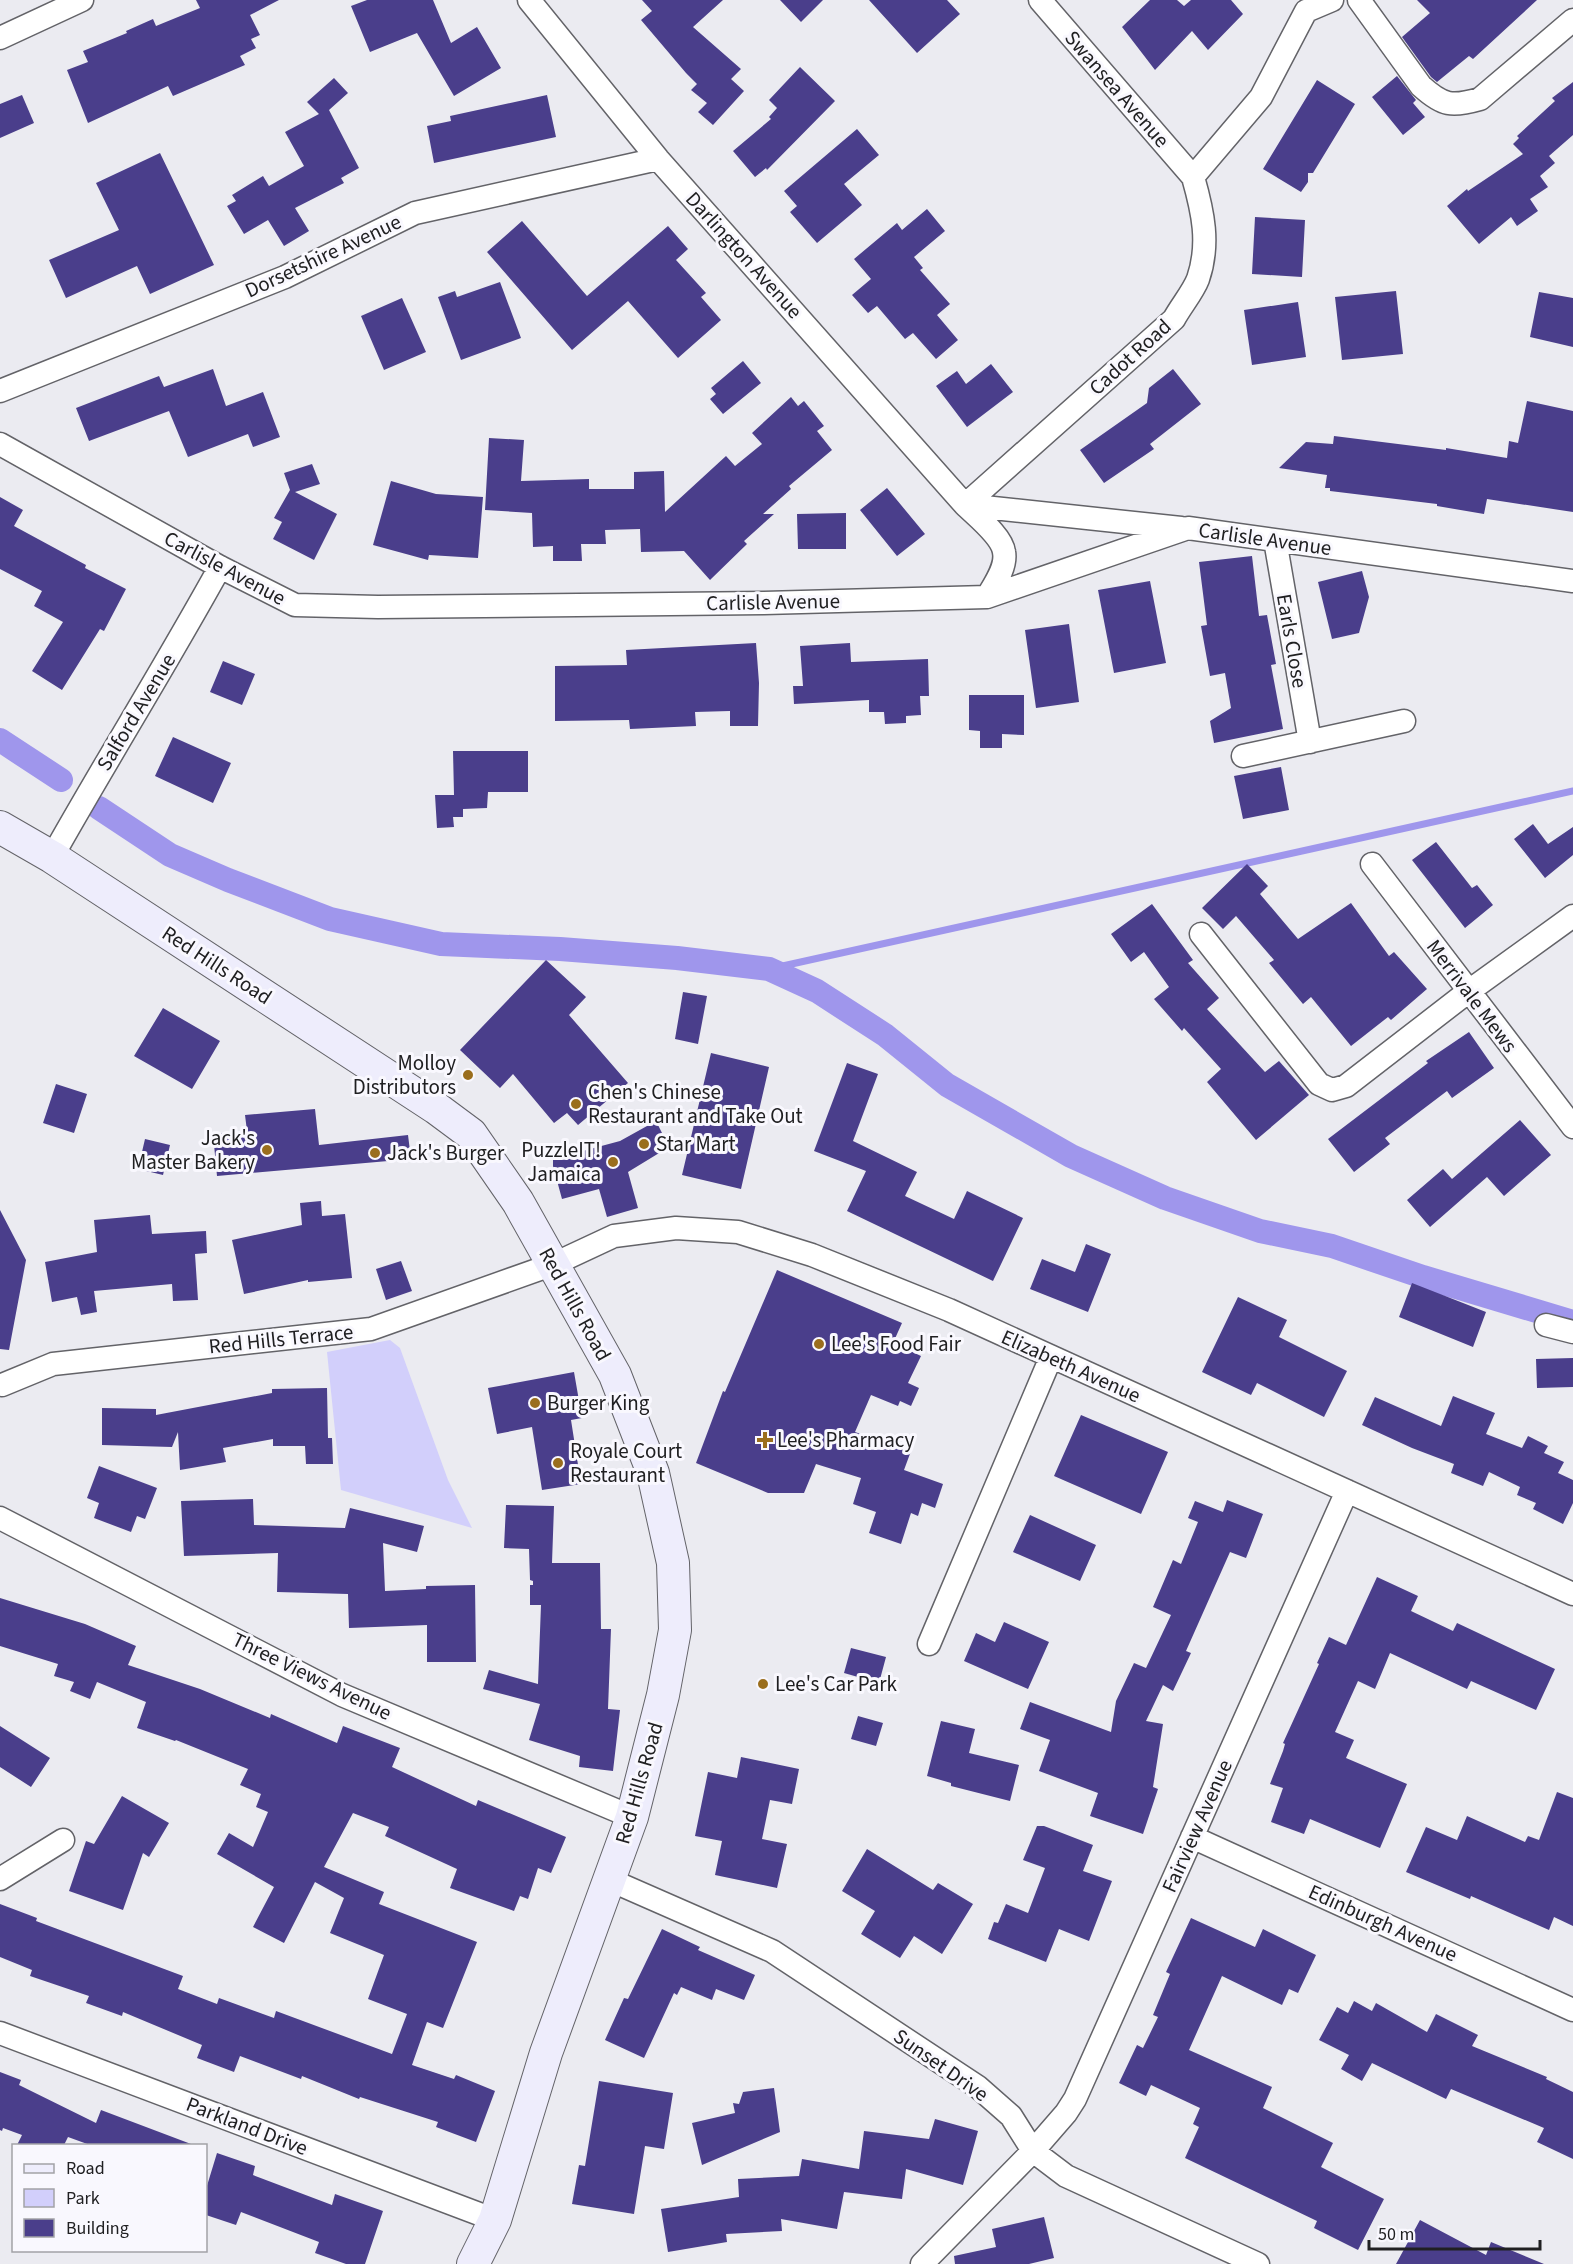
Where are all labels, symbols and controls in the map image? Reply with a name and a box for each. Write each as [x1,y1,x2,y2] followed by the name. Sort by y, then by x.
[1058,24,1176,154] street label: Swansea Avenue
[679,185,809,325] street label: Darlington Avenue
[240,207,406,305] street label: Dorsetshire Avenue
[1082,312,1178,402] street label: Cadot Road
[1197,515,1333,563] street label: Carlisle Avenue
[159,523,291,613] street label: Carlisle Avenue
[706,586,840,618] street label: Carlisle Avenue
[1269,592,1315,690] street label: Earls Close
[89,648,183,776] street label: Salford Avenue
[156,918,278,1012] street label: Red Hills Road
[1419,933,1525,1059] street label: Merrivale Mews
[353,1048,456,1102] place label: Molloy Distributors
[461,1068,475,1082] marker: Molloy Distributors
[588,1077,803,1131] place label: Chen's Chinese Restaurant and Take Out
[569,1097,583,1111] marker: Chen's Chinese Restaurant and Take Out
[131,1123,255,1177] place label: Jack's Master Bakery
[656,1129,736,1159] place label: Star Mart
[521,1135,601,1189] place label: PuzzleIT! Jamaica
[637,1137,651,1151] marker: Star Mart
[387,1138,505,1168] place label: Jack's Burger
[260,1143,274,1157] marker: Jack's Master Bakery
[368,1146,382,1160] marker: Jack's Burger
[606,1155,620,1169] marker: PuzzleIT! Jamaica
[531,1242,619,1366] street label: Red Hills Road
[207,1316,355,1362] street label: Red Hills Terrace
[996,1322,1146,1410] street label: Elizabeth Avenue
[831,1329,962,1359] place label: Lee's Food Fair
[812,1337,826,1351] marker: Lee's Food Fair
[547,1388,650,1418] place label: Burger King
[528,1396,542,1410] marker: Burger King
[777,1425,914,1455] place label: Lee's Pharmacy
[758,1433,772,1447] marker: Lee's Pharmacy
[570,1436,682,1490] place label: Royale Court Restaurant
[551,1456,565,1470] marker: Royale Court Restaurant
[227,1624,397,1728] street label: Three Views Avenue
[775,1669,898,1699] place label: Lee's Car Park
[756,1677,770,1691] marker: Lee's Car Park
[607,1718,671,1848] street label: Red Hills Road
[1154,1755,1240,1897] street label: Fairview Avenue
[1304,1877,1462,1969] street label: Edinburgh Avenue
[887,2021,995,2109] street label: Sunset Drive
[182,2089,312,2163] street label: Parkland Drive
[12,2144,207,2252] legend
[66,2156,105,2181] text: Road
[66,2186,100,2211] text: Park
[1369,2213,1540,2251] scale bar
[66,2216,129,2241] text: Building
[1378,2222,1414,2247] text: 50 m

